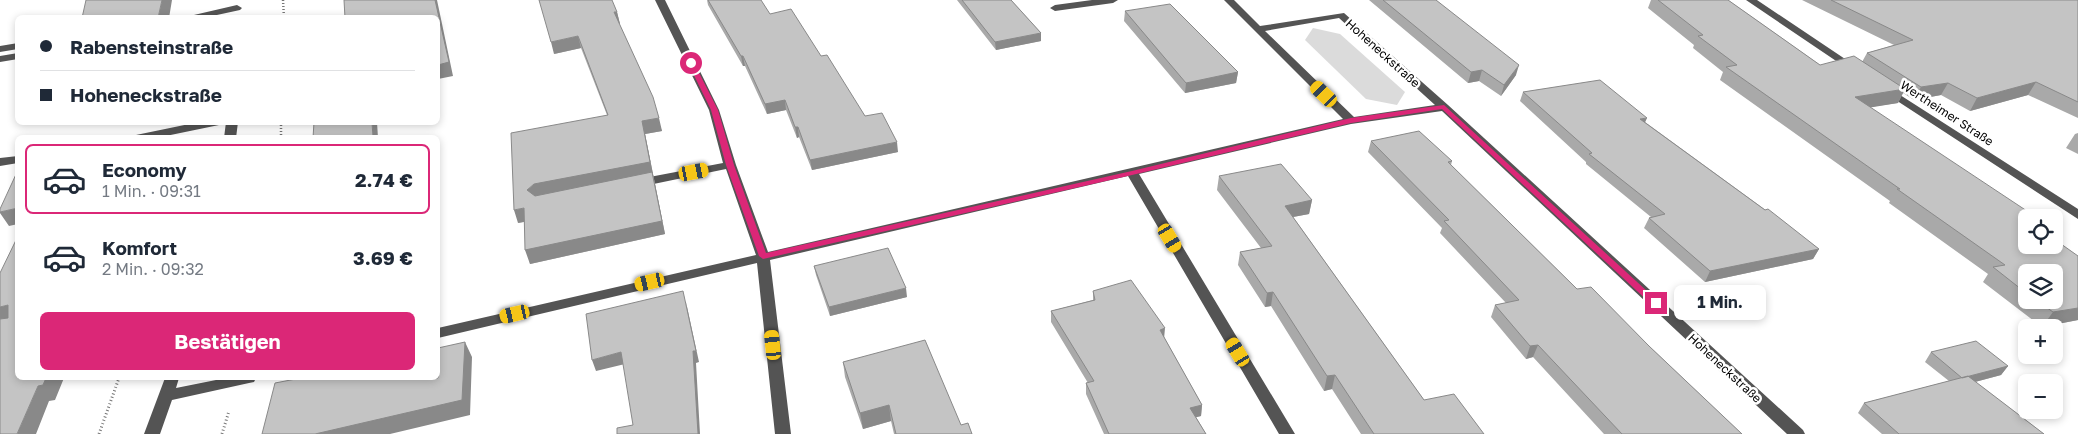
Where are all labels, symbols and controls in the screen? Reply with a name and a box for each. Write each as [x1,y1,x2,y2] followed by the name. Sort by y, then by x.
[1343,16,1423,90] street label: Hoheneckstraße
[70,35,233,58] text: Rabensteinstraße
[680,52,702,74] route start
[1898,77,1996,149] street label: Wertheimer Straße
[1308,78,1340,110] car
[70,83,222,106] text: Hoheneckstraße
[42,157,87,202] icon: car
[102,158,187,181] text: Economy
[677,162,710,182] car
[355,168,413,191] text: 2.74 €
[102,181,201,201] text: 1 Min. · 09:31
[2018,209,2063,419] map controls
[2018,209,2063,254] button: locate
[1155,221,1184,255] car
[42,235,87,280] icon: car
[102,236,177,259] text: Komfort
[353,246,413,269] text: 3.69 €
[102,259,204,279] text: 2 Min. · 09:32
[2018,264,2063,309] button: layers
[633,271,666,293] car
[1674,286,1766,320] callout: 1 Min.
[1645,292,1667,314] route end
[1697,292,1743,312] text: 1 Min.
[498,303,531,325] car
[40,312,415,370] button: Bestätigen
[2018,319,2063,364] button: +
[763,329,782,361] car
[1685,330,1765,406] street label: Hoheneckstraße
[1223,335,1252,369] car
[2018,374,2063,419] button: −

